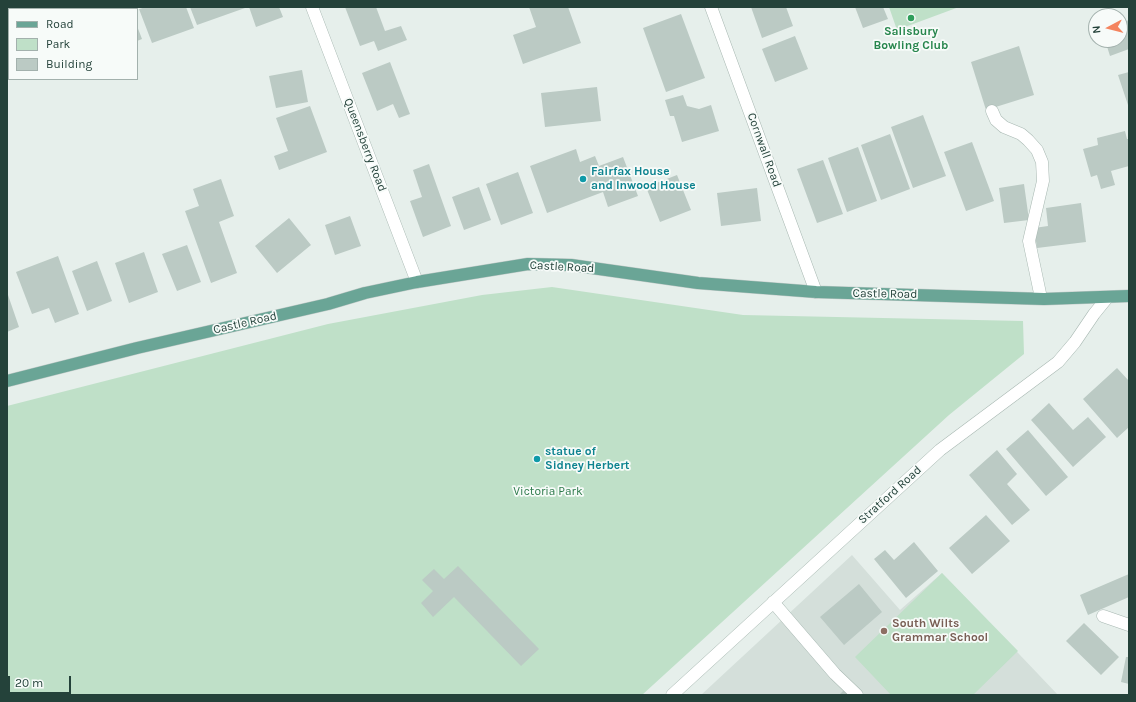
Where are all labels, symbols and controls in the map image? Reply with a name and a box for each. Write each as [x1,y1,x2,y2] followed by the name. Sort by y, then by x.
[8,8,138,80] legend
[1088,8,1128,48] north arrow
[906,13,916,23] marker: Salisbury Bowling Club
[46,17,74,31] text: Road
[874,25,948,53] place label: Salisbury Bowling Club
[1090,25,1104,34] text: N
[46,37,70,51] text: Park
[46,57,92,71] text: Building
[341,96,389,194] street label: Queensberry Road
[744,111,784,189] street label: Cornwall Road
[591,165,696,193] place label: Fairfax House and Inwood House
[578,174,588,184] marker: Fairfax House and Inwood House
[529,258,595,276] street label: Castle Road
[852,286,918,302] street label: Castle Road
[212,309,278,337] street label: Castle Road
[545,445,630,473] place label: statue of Sidney Herbert
[532,454,542,464] marker: statue of Sidney Herbert
[856,463,924,527] street label: Stratford Road
[513,485,583,499] park label: Victoria Park
[892,617,988,645] place label: South Wilts Grammar School
[879,626,889,636] marker: South Wilts Grammar School
[10,668,73,694] scale bar
[15,676,43,690] text: 20 m

